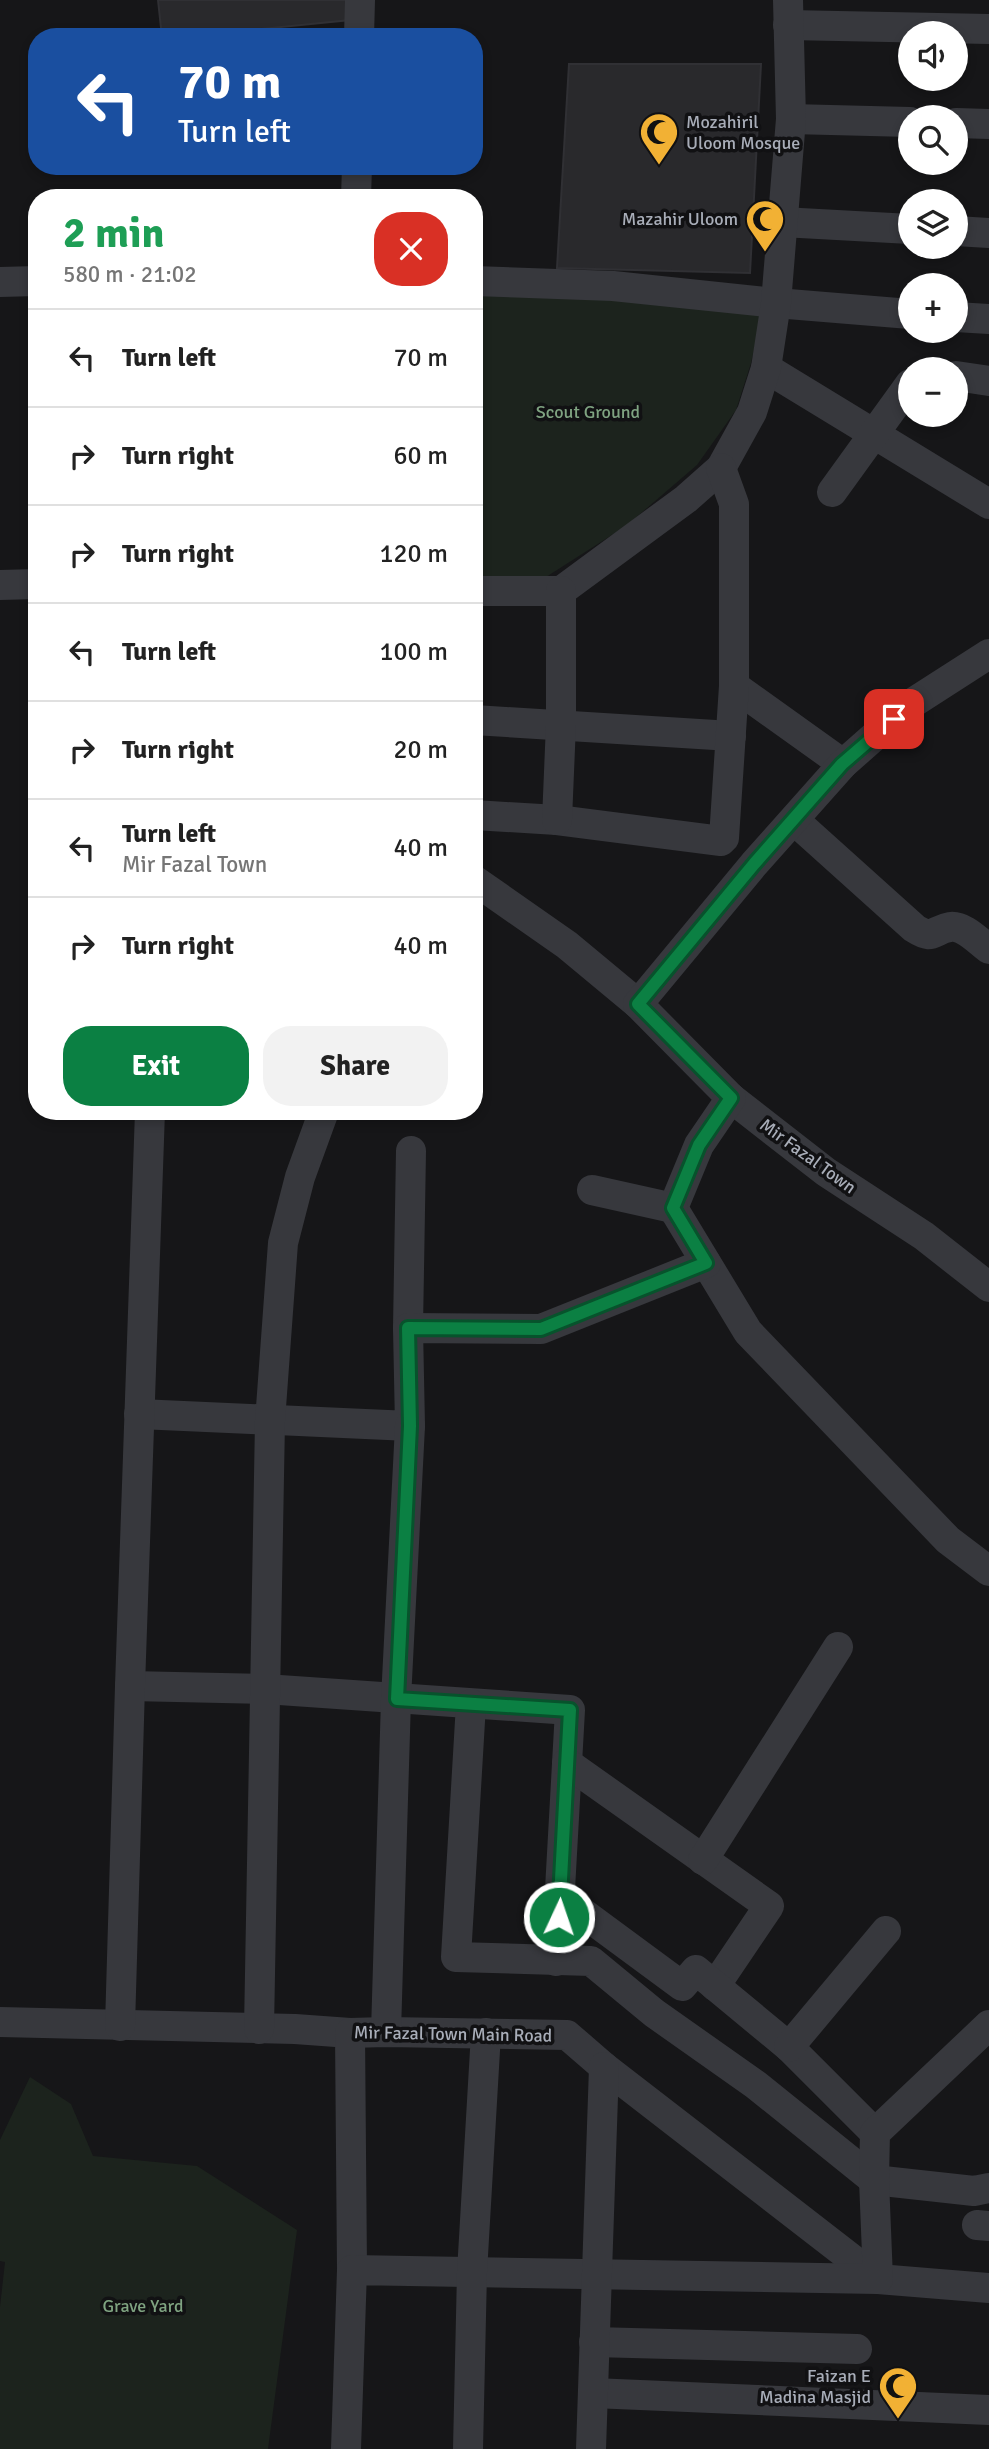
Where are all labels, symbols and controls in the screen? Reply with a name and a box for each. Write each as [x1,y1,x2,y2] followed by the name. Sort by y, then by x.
[898,21,968,427] map controls
[898,21,968,91] button: sound
[178,52,281,112] text: 70 m
[63,56,154,147] icon: left
[898,105,968,175] button: search
[638,111,680,166] mosque icon: Mozahiril Uloom Mosque
[686,111,800,154] place label: Mozahiril Uloom Mosque
[178,112,291,151] text: Turn left
[898,189,968,259] button: layers
[744,198,786,253] mosque icon: Mazahir Uloom
[63,208,164,259] text: 2 min
[622,208,738,230] place label: Mazahir Uloom
[374,212,448,286] button: close
[63,260,197,289] text: 580 m · 21:02
[898,273,968,343] button: +
[63,339,101,377] icon: left
[122,342,216,374] text: Turn left
[393,342,448,374] text: 70 m
[898,357,968,427] button: −
[536,401,640,423] park label: Scout Ground
[63,437,101,475] icon: right
[122,440,234,472] text: Turn right
[393,440,448,472] text: 60 m
[63,535,101,573] icon: right
[122,538,234,570] text: Turn right
[379,538,448,570] text: 120 m
[63,633,101,671] icon: left
[122,636,216,668] text: Turn left
[379,636,448,668] text: 100 m
[864,689,924,749] pin
[875,700,913,738] icon: arrive
[63,731,101,769] icon: right
[122,734,234,766] text: Turn right
[393,734,448,766] text: 20 m
[122,818,216,850] text: Turn left
[63,829,101,867] icon: left
[393,832,448,864] text: 40 m
[122,850,267,879] text: Mir Fazal Town
[63,927,101,965] icon: right
[122,930,234,962] text: Turn right
[393,930,448,962] text: 40 m
[63,1026,249,1106] button: Exit
[263,1026,448,1106] button: Share
[756,1114,860,1198] street label: Mir Fazal Town
[522,1880,596,1954] position arrow
[354,2021,552,2047] street label: Mir Fazal Town Main Road
[102,2295,184,2317] park label: Grave Yard
[759,2365,871,2408] place label: Faizan E Madina Masjid
[877,2365,919,2420] mosque icon: Faizan E Madina Masjid

